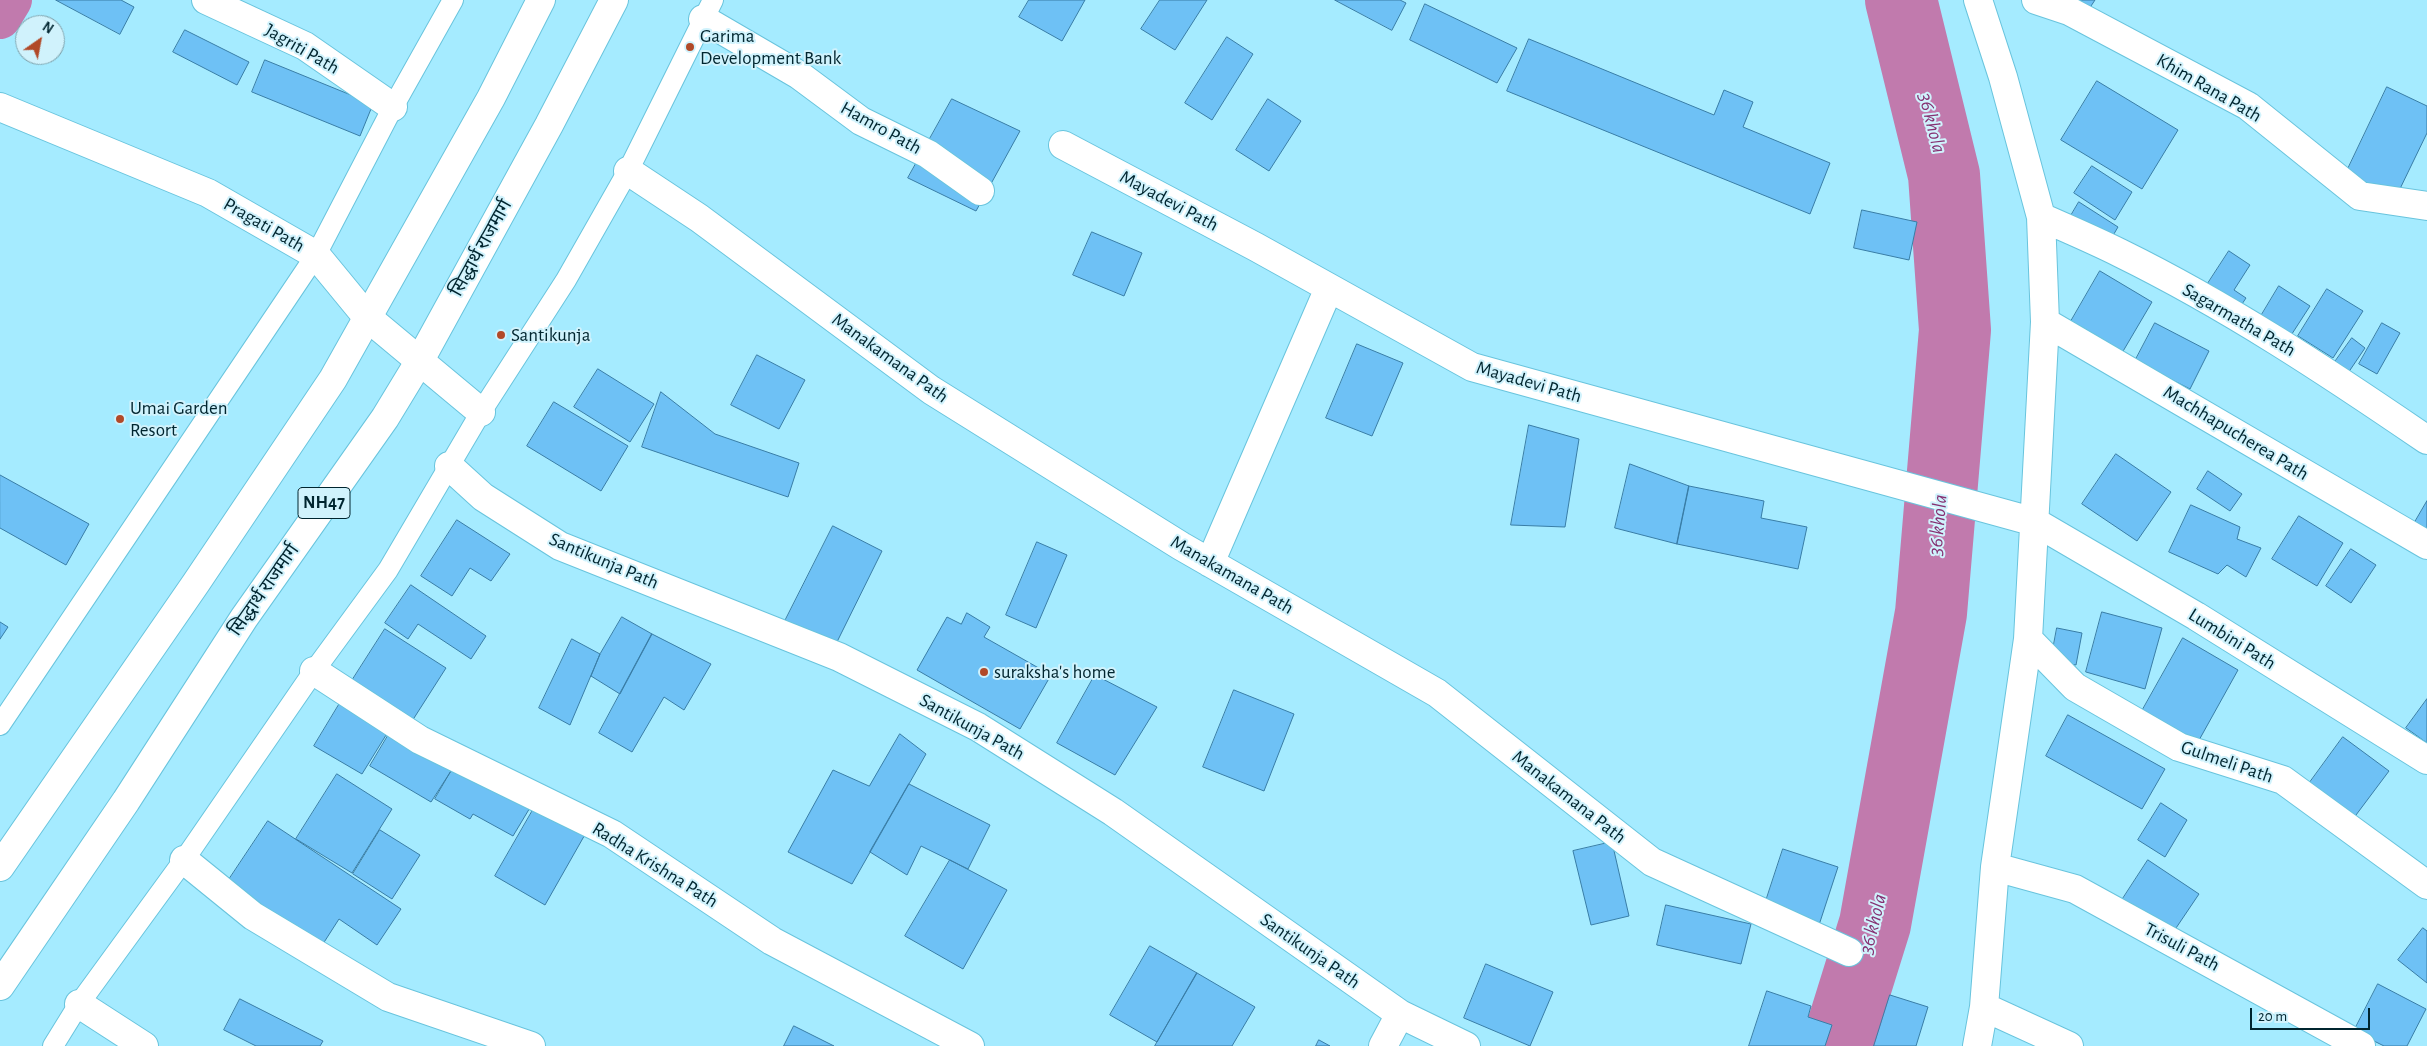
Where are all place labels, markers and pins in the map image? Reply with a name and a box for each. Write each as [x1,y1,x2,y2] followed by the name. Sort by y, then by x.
[700,25,841,69] place label: Garima Development Bank
[684,41,696,53] marker: Garima Development Bank
[511,324,590,346] place label: Santikunja
[495,329,507,341] marker: Santikunja
[130,397,228,441] place label: Umai Garden Resort
[114,413,126,425] marker: Umai Garden Resort
[994,661,1115,683] place label: suraksha's home
[978,666,990,678] marker: suraksha's home

